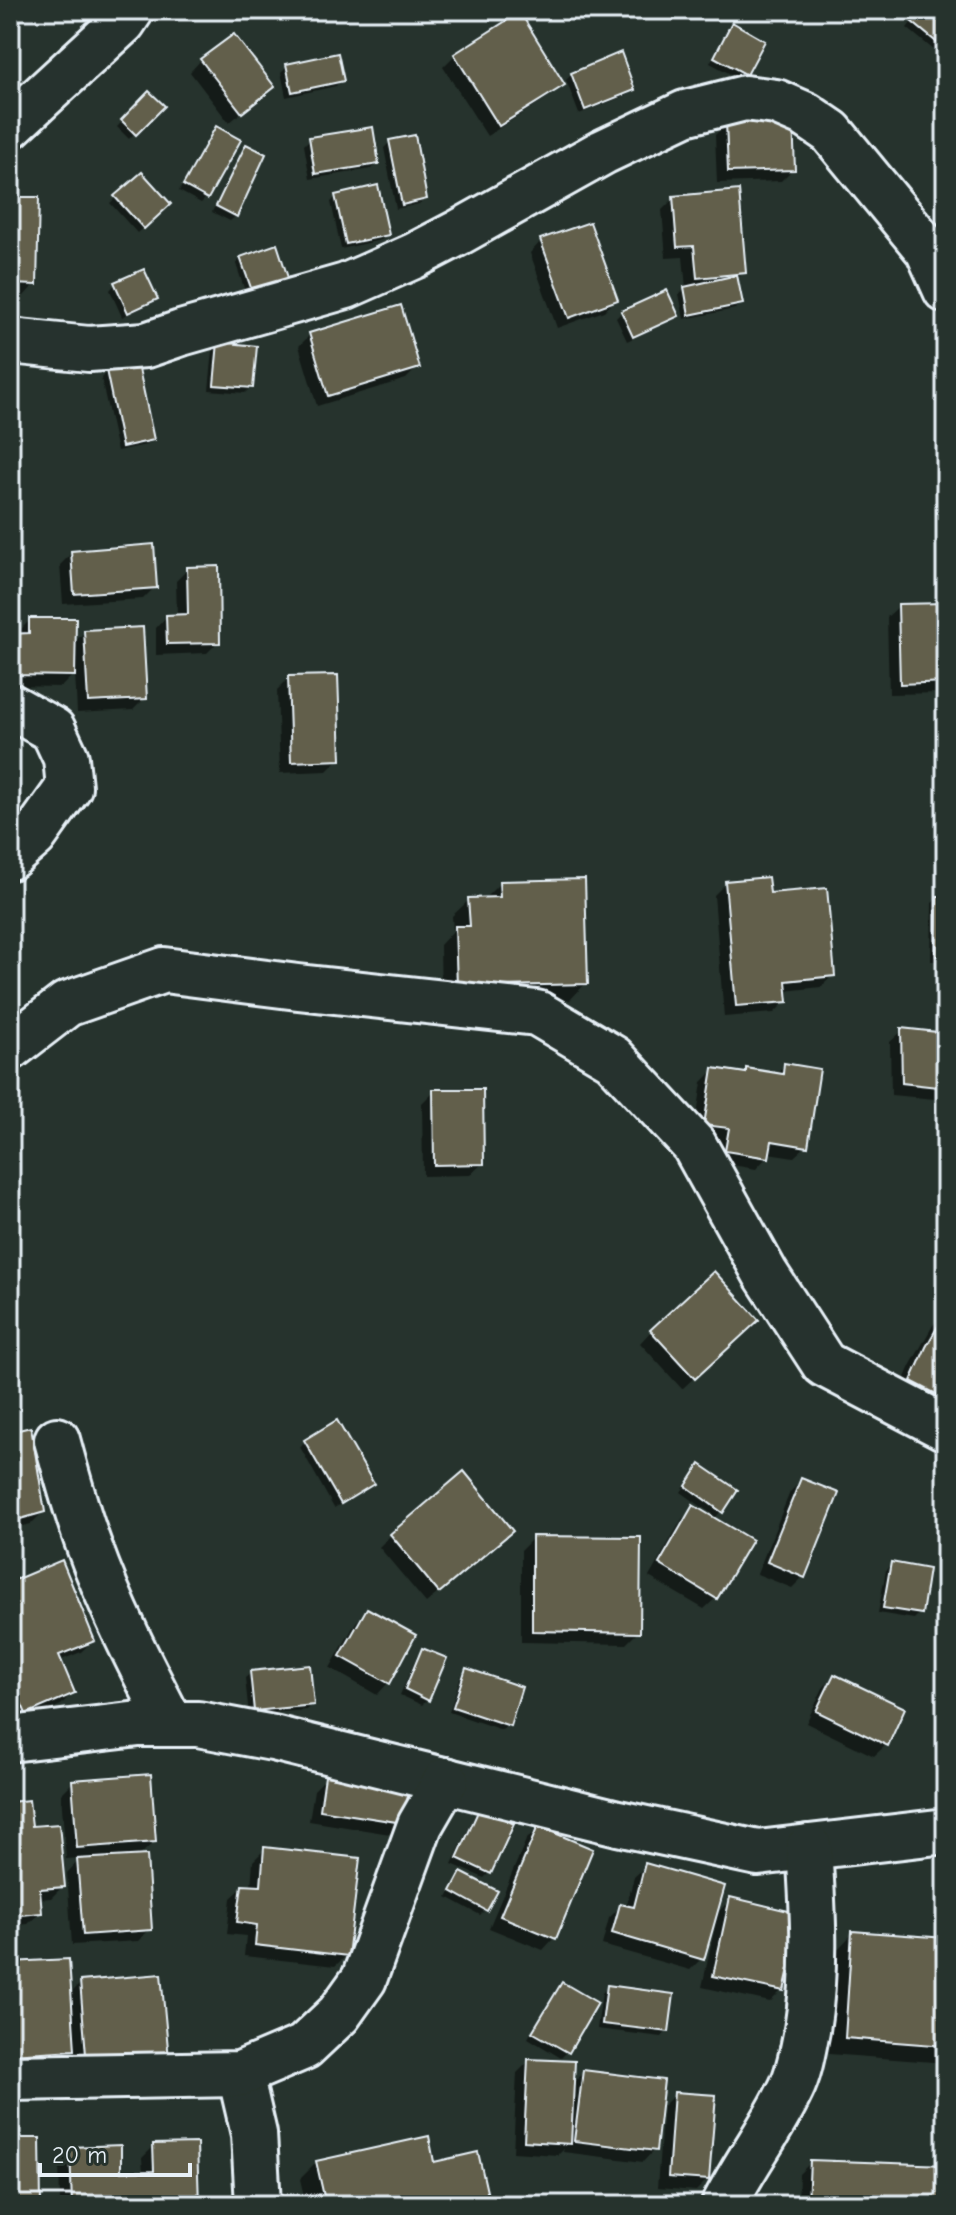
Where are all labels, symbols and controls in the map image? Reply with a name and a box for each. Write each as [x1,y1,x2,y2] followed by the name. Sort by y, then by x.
[40,2127,190,2177] scale bar
[52,2141,107,2169] text: 20 m

